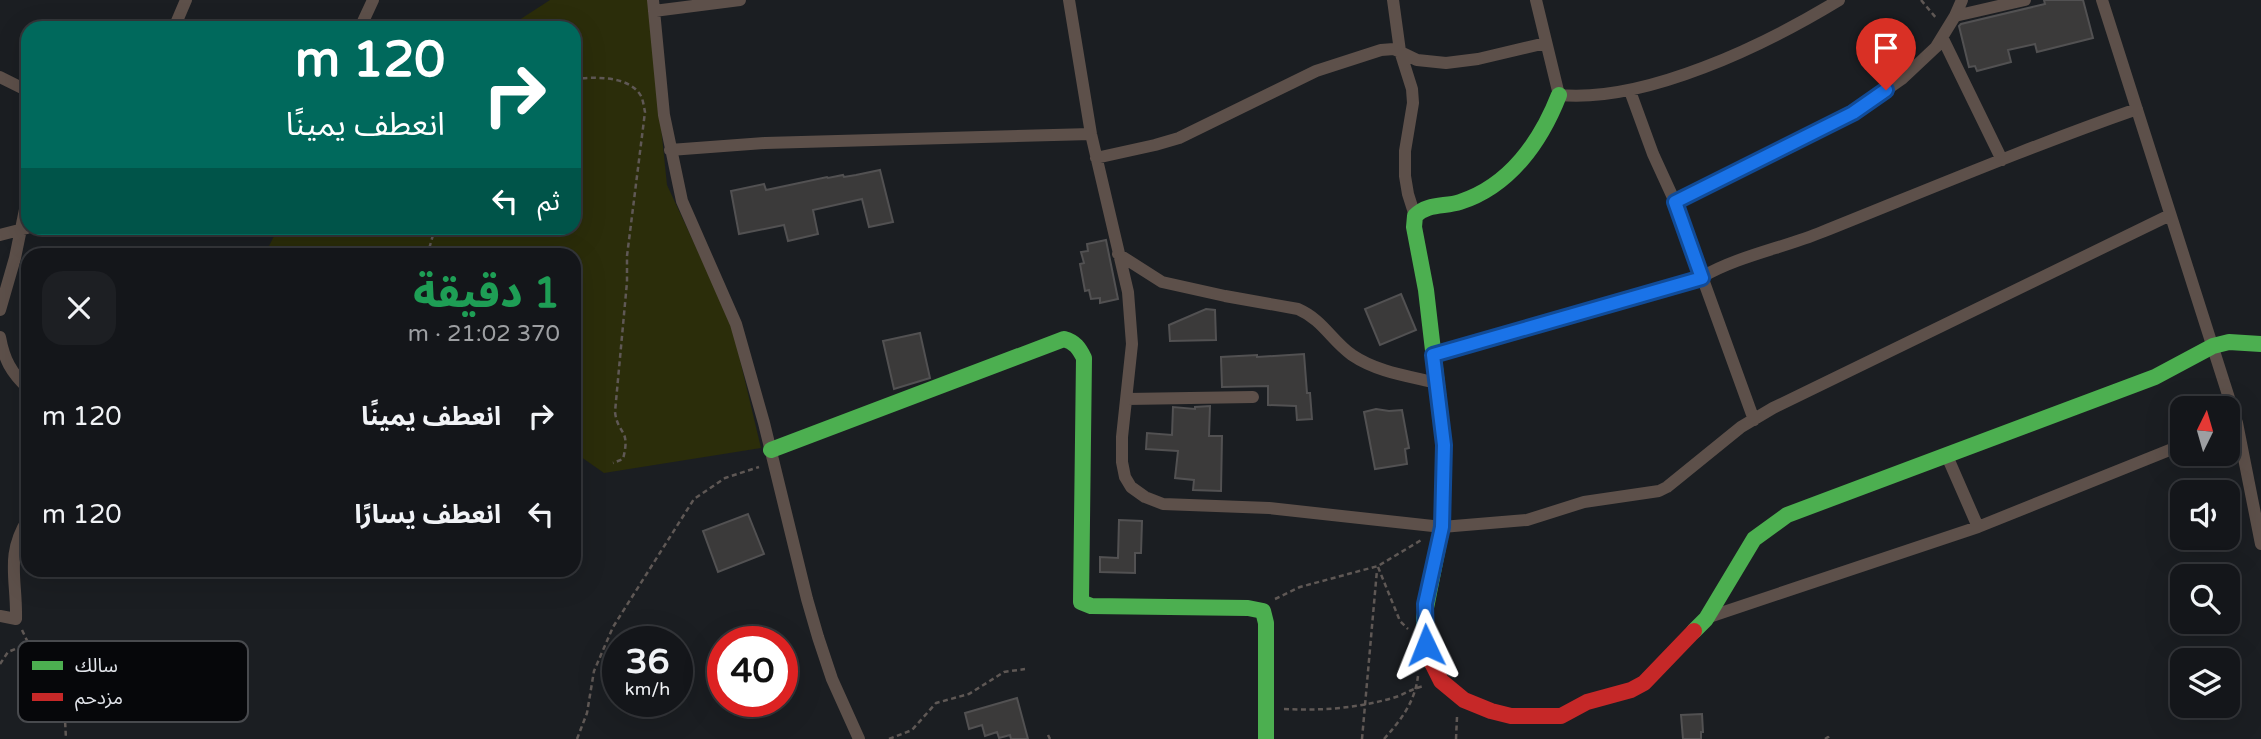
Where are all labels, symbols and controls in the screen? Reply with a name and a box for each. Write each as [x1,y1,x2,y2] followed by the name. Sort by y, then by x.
[1856,18,1916,90] pin
[1867,29,1905,67] icon: arrive
[295,31,445,90] text: 120 m
[469,49,560,140] icon: right
[286,106,445,144] text: انعطف يمينًا
[486,182,524,220] icon: left
[538,186,560,217] text: ثم
[413,268,560,319] text: 1 دقيقة
[42,271,116,345] button: close
[408,320,560,348] text: 370 m · 21:02
[2170,396,2240,466] north arrow
[2170,396,2240,718] map controls
[522,397,560,435] icon: right
[42,401,122,432] text: 120 m
[361,401,501,432] text: انعطف يمينًا
[2170,480,2240,550] button: sound
[522,495,560,533] icon: left
[42,499,122,530] text: 120 m
[355,499,501,530] text: انعطف يسارًا
[2170,564,2240,634] button: search
[1389,608,1463,682] position arrow
[707,626,798,717] speed limit sign: 40
[18,641,248,722] legend
[626,641,669,683] text: 36
[2170,648,2240,718] button: layers
[75,655,118,677] text: سالك
[625,678,670,700] text: km/h
[75,687,123,712] text: مزدحم

